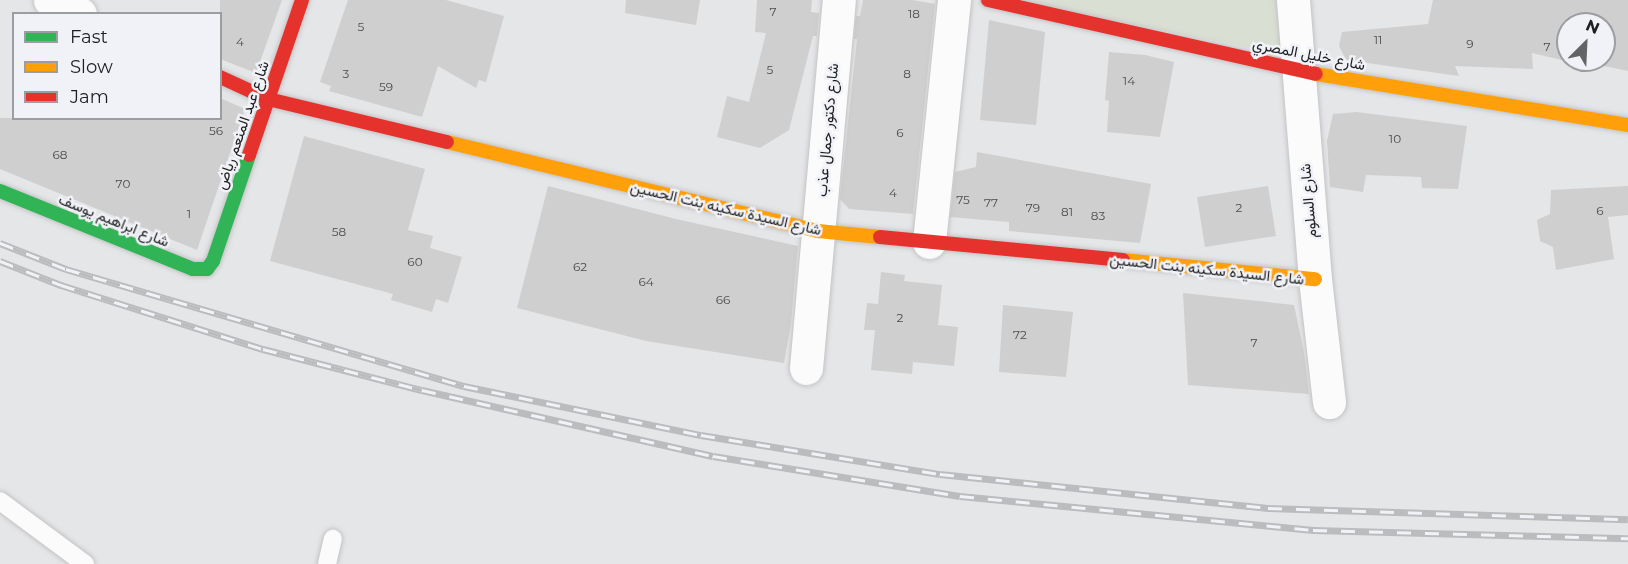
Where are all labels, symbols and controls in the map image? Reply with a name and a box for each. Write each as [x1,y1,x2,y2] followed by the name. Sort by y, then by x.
[769,5,777,19] house number: 7
[908,7,920,21] house number: 18
[12,12,222,120] legend
[1556,12,1616,72] north arrow
[1583,16,1602,38] text: N
[358,20,364,34] house number: 5
[70,26,108,48] text: Fast
[1374,33,1382,47] house number: 11
[1251,34,1367,74] street label: شارع خليل المصري
[236,35,244,49] house number: 4
[1466,37,1474,51] house number: 9
[1543,40,1551,54] house number: 7
[70,56,113,78] text: Slow
[212,58,272,192] street label: شارع عبد المنعم رياض
[767,63,773,77] house number: 5
[812,63,842,197] street label: شارع دكتور جمال عذب
[343,67,349,81] house number: 3
[903,67,911,81] house number: 8
[1123,74,1135,88] house number: 14
[379,80,393,94] house number: 59
[70,86,109,108] text: Jam
[209,124,223,138] house number: 56
[896,126,904,140] house number: 6
[1389,132,1401,146] house number: 10
[53,148,67,162] house number: 68
[1296,163,1320,239] street label: شارع السلوم
[116,177,130,191] house number: 70
[629,177,823,239] street label: شارع السيدة سكينه بنت الحسين
[889,186,897,200] house number: 4
[56,190,172,250] street label: شارع ابراهيم يوسف
[956,193,970,207] house number: 75
[984,196,998,210] house number: 77
[1026,201,1040,215] house number: 79
[1236,201,1242,215] house number: 2
[1596,204,1604,218] house number: 6
[1061,205,1073,219] house number: 81
[187,207,191,221] house number: 1
[1091,209,1105,223] house number: 83
[332,225,346,239] house number: 58
[1109,250,1305,288] street label: شارع السيدة سكينه بنت الحسين
[407,255,423,269] house number: 60
[573,260,587,274] house number: 62
[638,275,654,289] house number: 64
[716,293,730,307] house number: 66
[897,311,903,325] house number: 2
[1013,328,1027,342] house number: 72
[1250,336,1258,350] house number: 7

